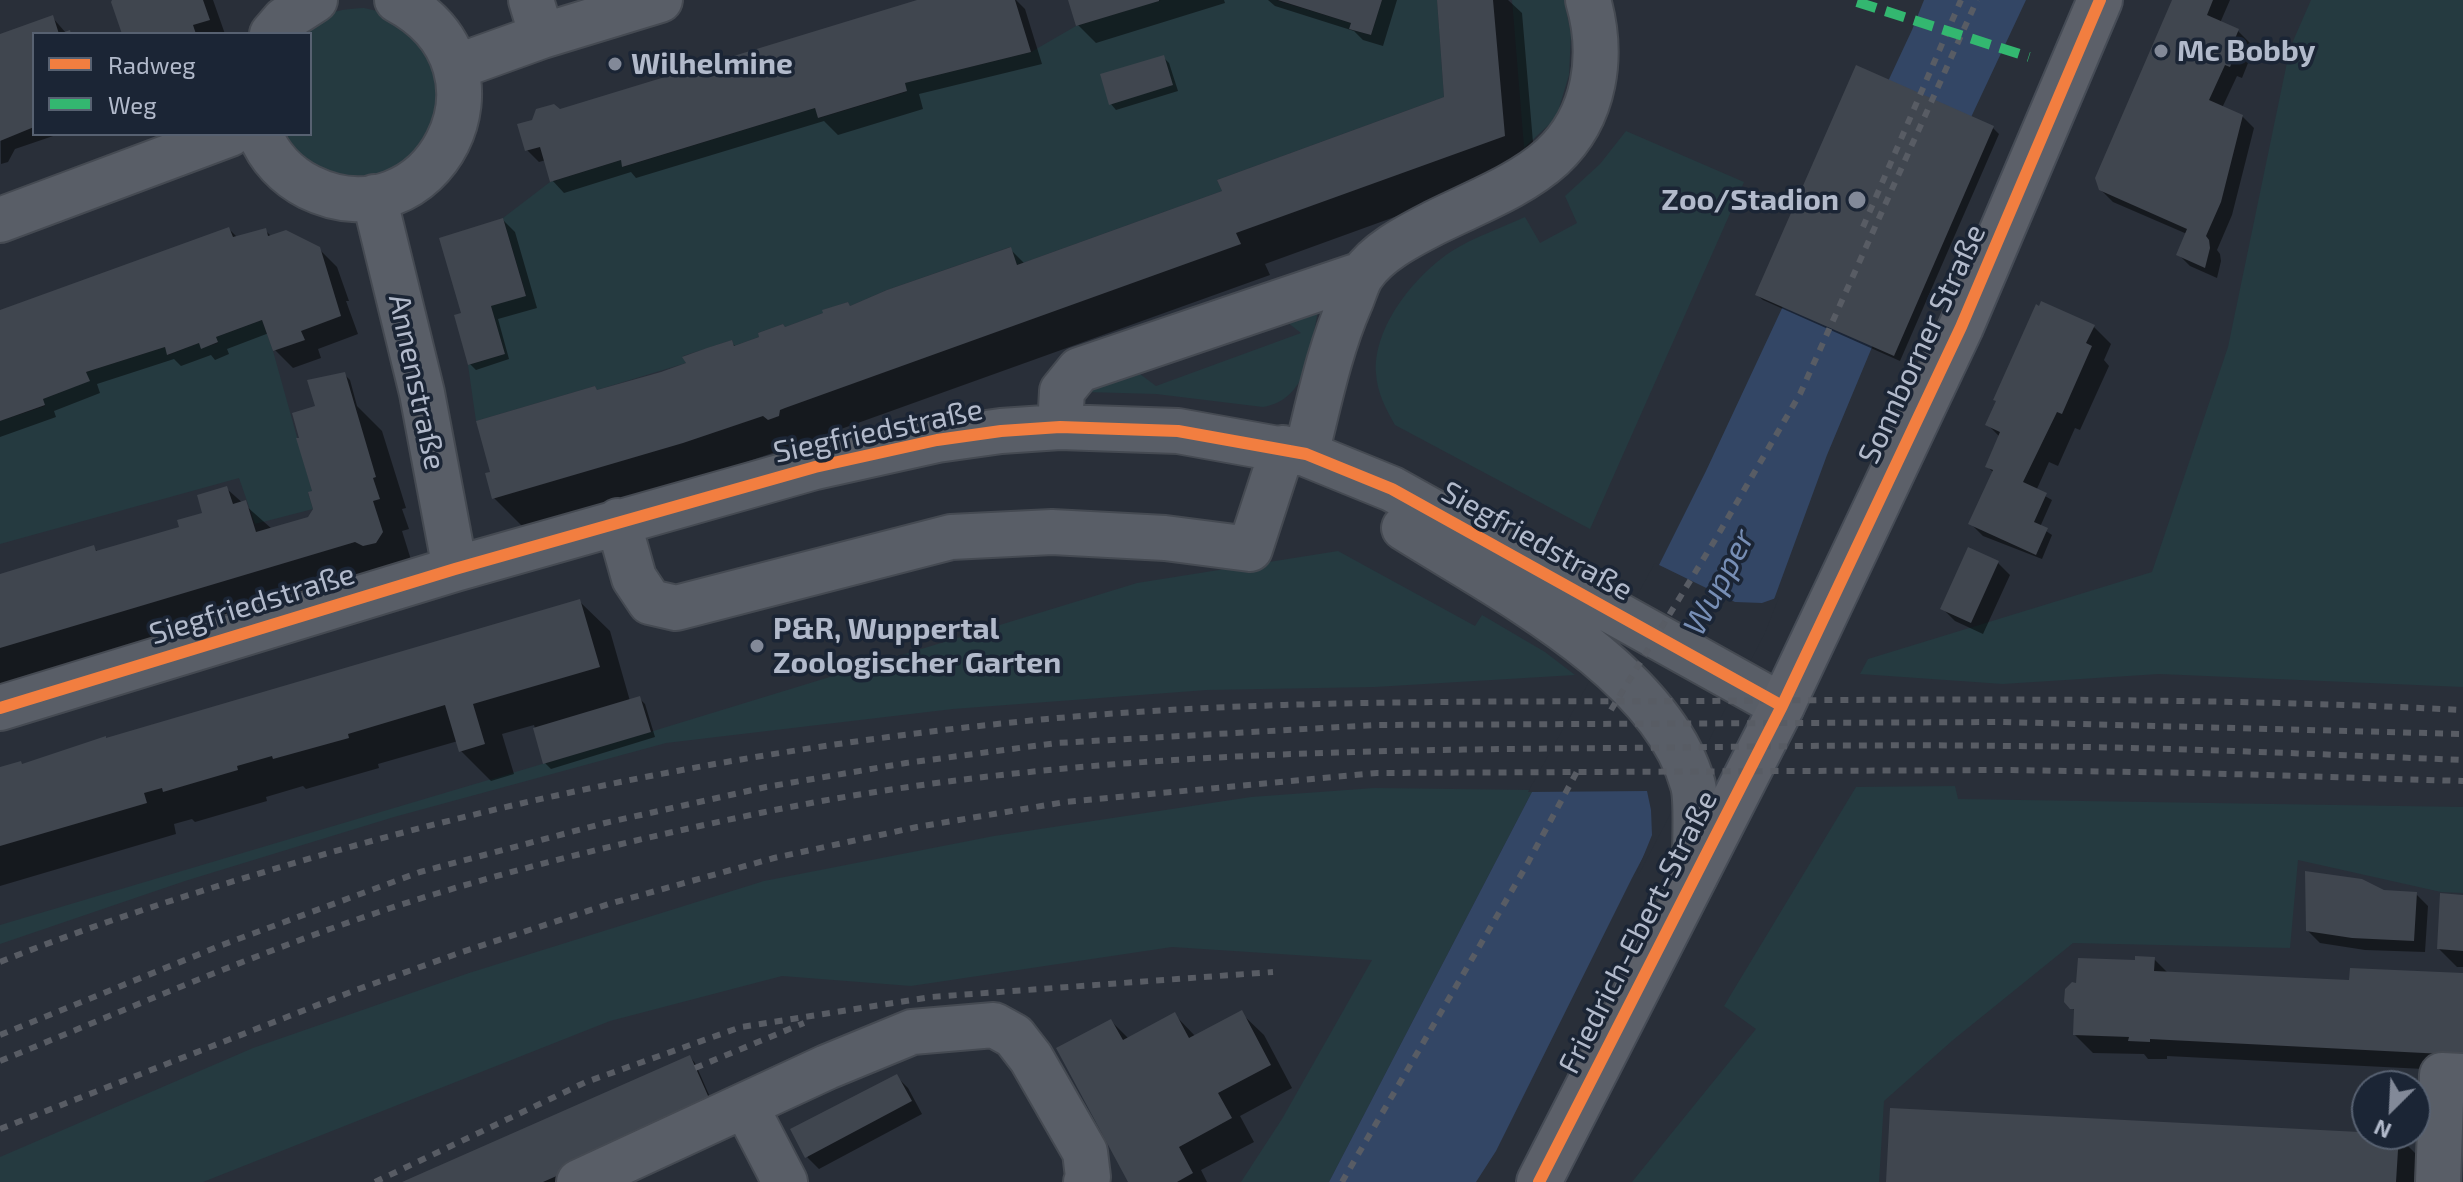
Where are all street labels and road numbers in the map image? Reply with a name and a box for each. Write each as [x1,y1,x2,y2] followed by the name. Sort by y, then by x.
[1851,219,1993,469] street label: Sonnborner Straße
[381,291,453,473] street label: Annenstraße
[770,391,986,471] street label: Siegfriedstraße
[1435,474,1639,608] street label: Siegfriedstraße
[145,556,359,652] street label: Siegfriedstraße
[1551,784,1725,1080] street label: Friedrich-Ebert-Straße

